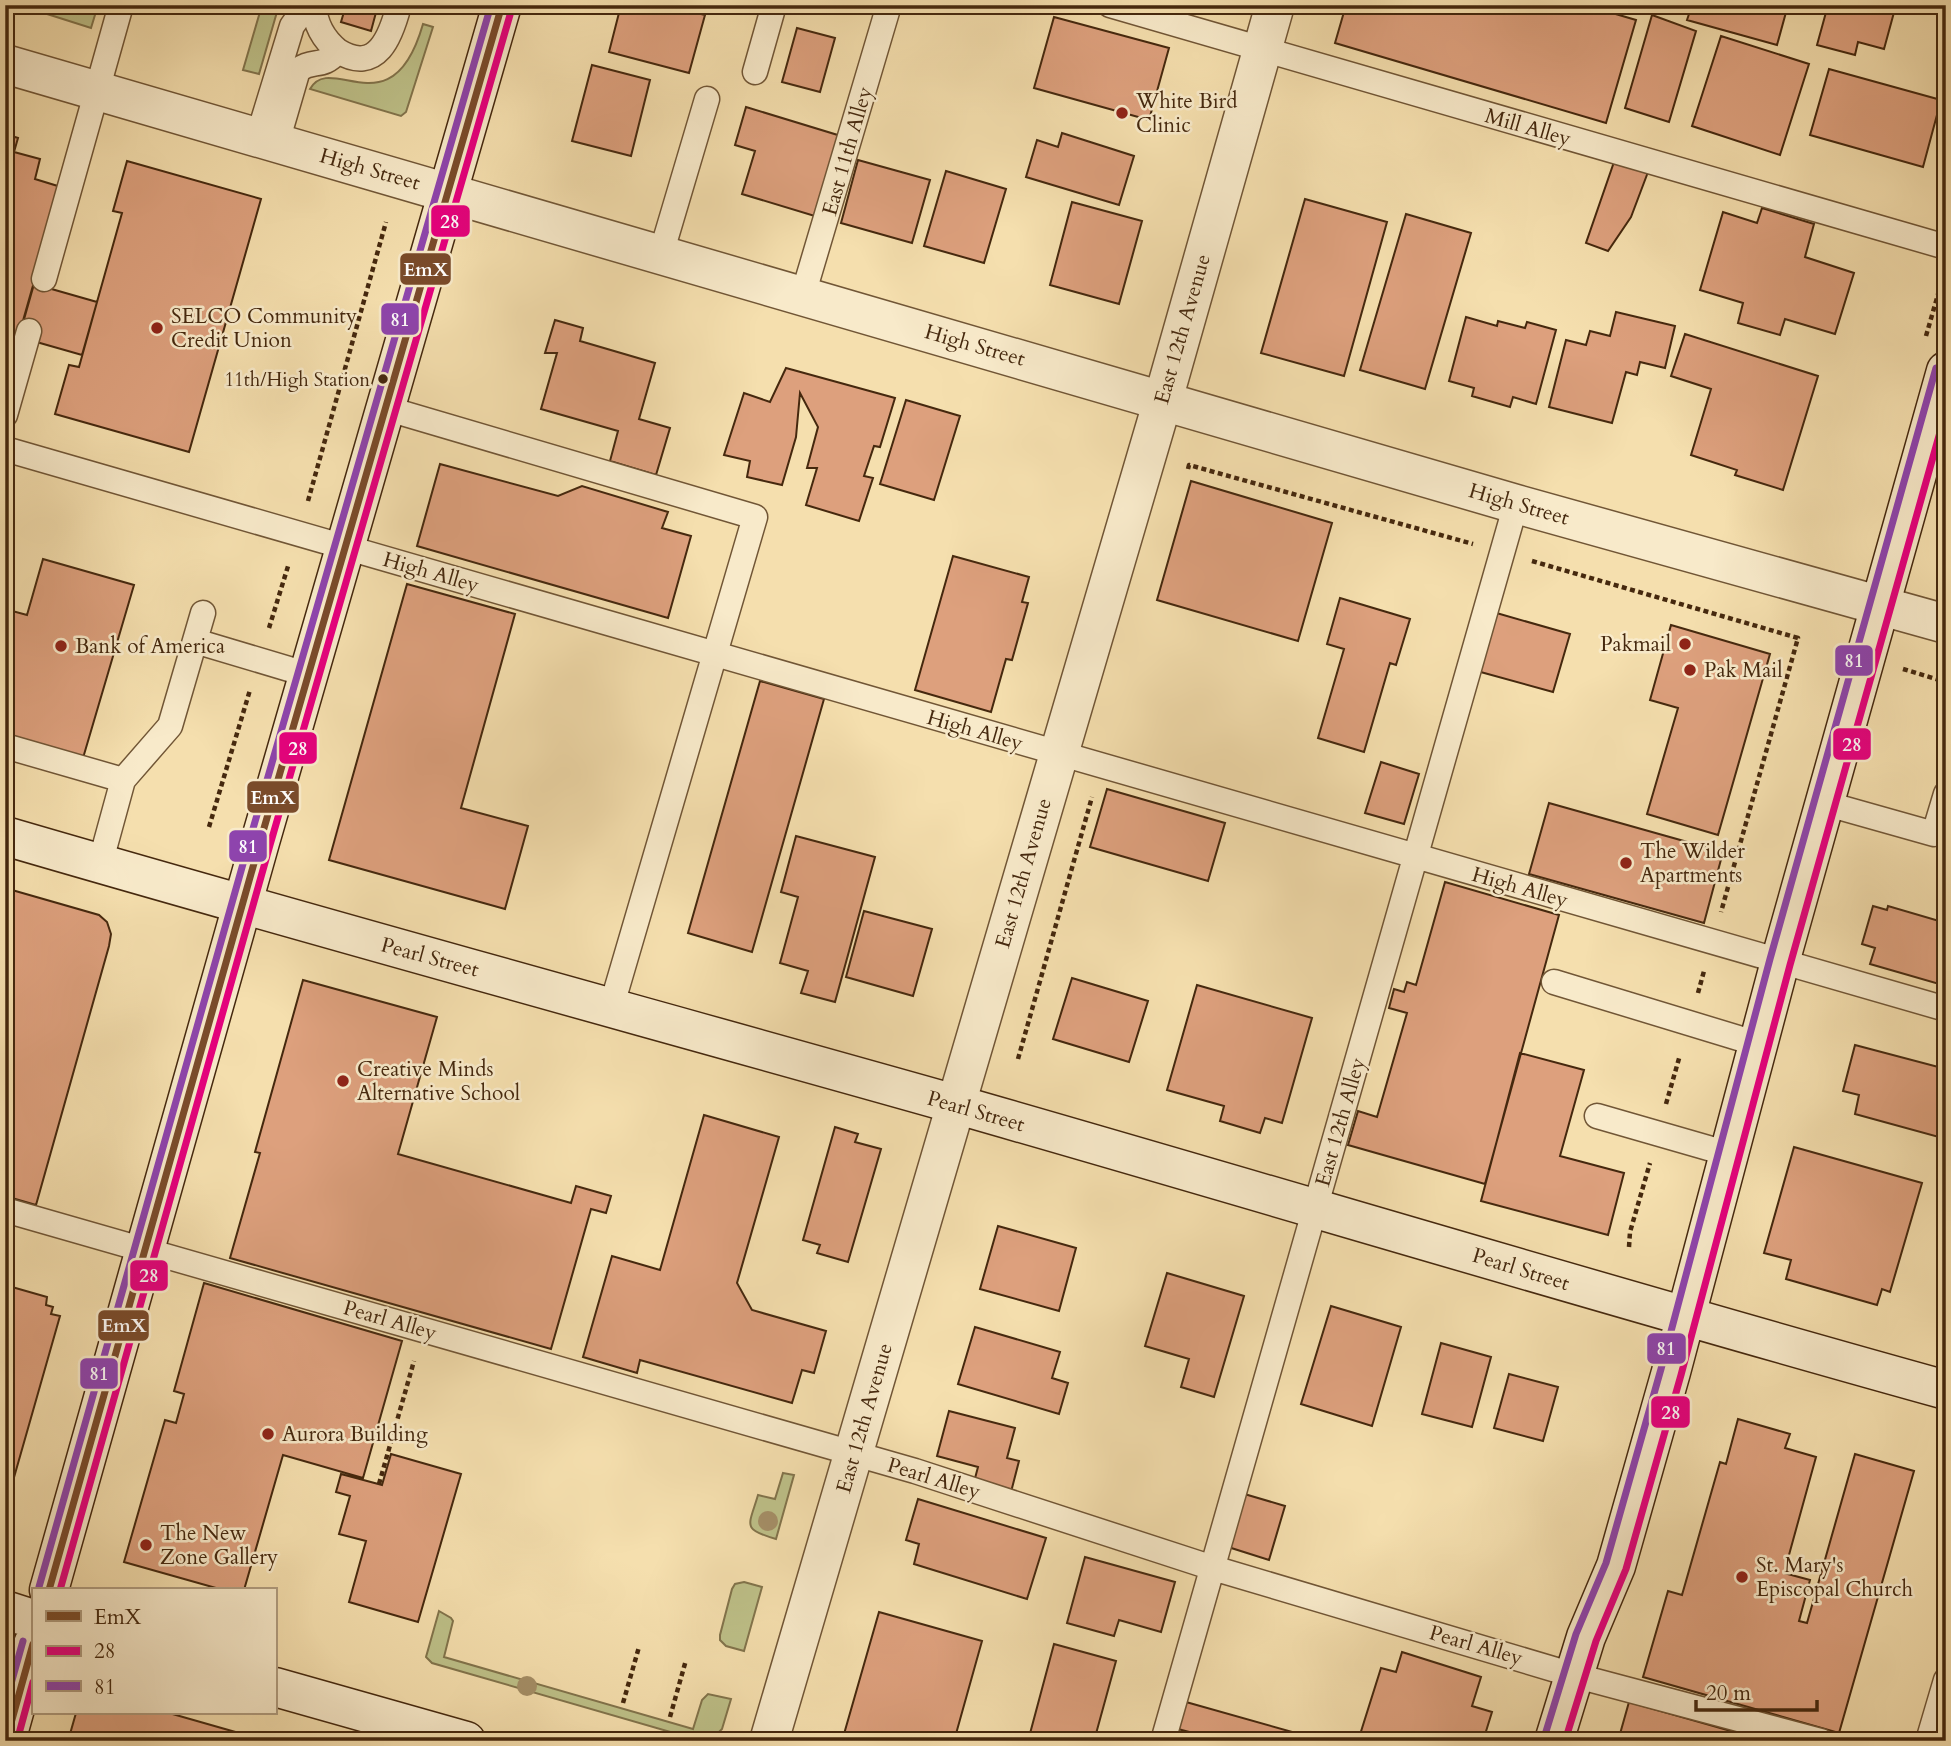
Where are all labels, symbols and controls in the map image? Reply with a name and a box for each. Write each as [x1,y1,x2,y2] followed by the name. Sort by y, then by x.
[815,83,880,219] street label: East 11th Alley
[1135,87,1237,140] place label: White Bird Clinic
[1481,101,1574,154] street label: Mill Alley
[1114,105,1130,121] marker: White Bird Clinic
[316,141,424,198] street label: High Street
[430,204,471,238] line badge: 28
[440,209,460,235] text: 28
[1147,251,1218,408] street label: East 12th Avenue
[399,252,452,286] line badge: EmX
[403,257,449,283] text: EmX
[171,302,357,355] place label: SELCO Community Credit Union
[380,302,420,336] line badge: 81
[390,307,410,333] text: 81
[921,317,1029,374] street label: High Street
[149,320,165,336] marker: SELCO Community Credit Union
[224,367,370,393] place label: 11th/High Station
[376,372,390,386] marker: 11th/High Station
[1465,476,1573,533] street label: High Street
[379,545,482,600] street label: High Alley
[1600,630,1671,659] place label: Pakmail
[75,632,225,661] place label: Bank of America
[1677,636,1693,652] marker: Pakmail
[53,638,69,654] marker: Bank of America
[1834,644,1874,677] line badge: 81
[1844,648,1864,674] text: 81
[1704,656,1782,685] place label: Pak Mail
[1682,662,1698,678] marker: Pak Mail
[923,703,1026,758] street label: High Alley
[1832,727,1872,761] line badge: 28
[278,731,318,765] line badge: 28
[1842,732,1862,758] text: 28
[288,736,308,762] text: 28
[246,780,300,814] line badge: EmX
[250,785,296,811] text: EmX
[988,795,1059,952] street label: East 12th Avenue
[228,829,268,863] line badge: 81
[238,834,258,860] text: 81
[1640,837,1745,890] place label: The Wilder Apartments
[1618,855,1634,871] marker: The Wilder Apartments
[1468,860,1571,915] street label: High Alley
[378,931,482,985] street label: Pearl Street
[1308,1054,1373,1190] street label: East 12th Alley
[357,1055,520,1108] place label: Creative Minds Alternative School
[335,1073,351,1089] marker: Creative Minds Alternative School
[924,1084,1028,1139] street label: Pearl Street
[1469,1241,1573,1298] street label: Pearl Street
[129,1259,169,1292] line badge: 28
[139,1263,159,1289] text: 28
[340,1293,440,1348] street label: Pearl Alley
[97,1309,150,1342] line badge: EmX
[101,1313,147,1339] text: EmX
[1646,1332,1687,1365] line badge: 81
[1656,1336,1676,1362] text: 81
[829,1340,900,1497] street label: East 12th Avenue
[79,1357,119,1390] line badge: 81
[89,1361,109,1387] text: 81
[1650,1395,1691,1429] line badge: 28
[1661,1400,1681,1426] text: 28
[282,1420,428,1449] place label: Aurora Building
[260,1426,276,1442] marker: Aurora Building
[884,1451,984,1506] street label: Pearl Alley
[160,1519,278,1572] place label: The New Zone Gallery
[138,1537,154,1553] marker: The New Zone Gallery
[1756,1551,1914,1604] place label: St. Mary's Episcopal Church
[1734,1569,1750,1585] marker: St. Mary's Episcopal Church
[32,1588,276,1714] legend
[94,1603,142,1632] text: EmX
[1426,1618,1526,1673] street label: Pearl Alley
[94,1637,116,1666] text: 28
[1696,1669,1816,1713] scale bar
[94,1673,116,1702] text: 81
[1706,1679,1751,1708] text: 20 m

